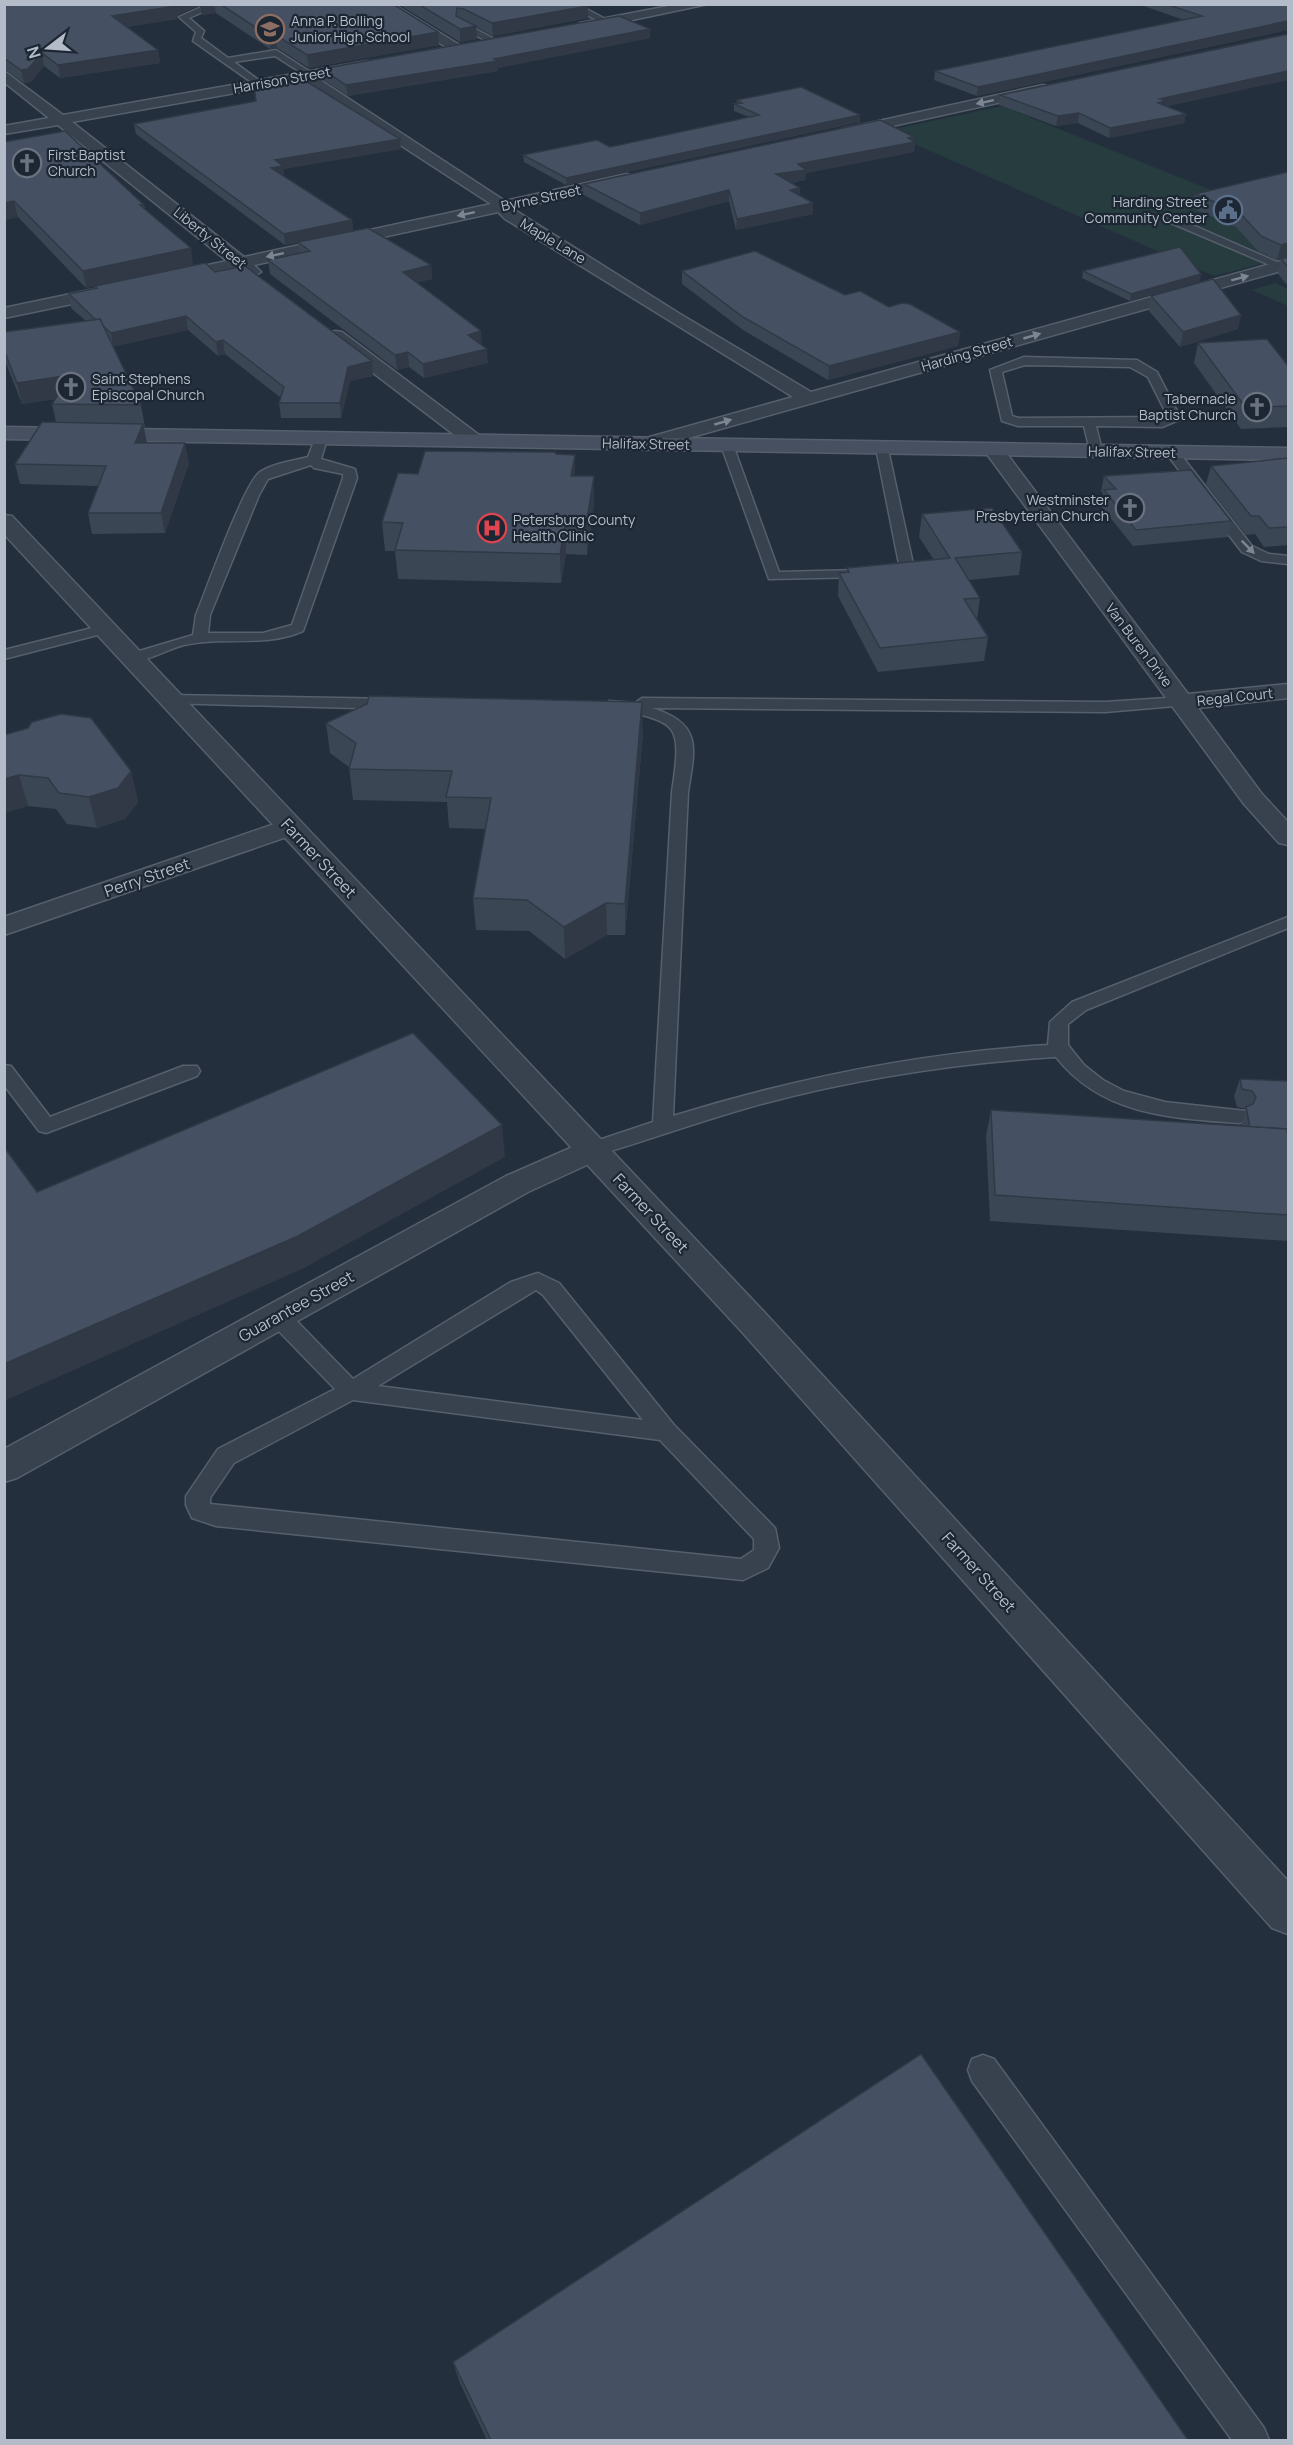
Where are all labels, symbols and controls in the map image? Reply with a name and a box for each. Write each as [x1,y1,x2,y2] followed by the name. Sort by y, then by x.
[291,11,410,46] place label: Anna P. Bolling Junior High School
[254,13,286,45] school or university icon: Anna P. Bolling Junior High School
[18,18,78,78] north arrow
[21,44,46,61] text: N
[232,62,332,97] street label: Harrison Street
[975,98,994,107] one-way arrow
[48,145,126,180] place label: First Baptist Church
[11,147,43,179] church icon: First Baptist Church
[499,180,583,215] street label: Byrne Street
[1085,192,1207,227] place label: Harding Street Community Center
[1212,194,1244,226] public building icon: Harding Street Community Center
[170,202,251,273] street label: Liberty Street
[456,210,475,219] one-way arrow
[517,214,590,268] street label: Maple Lane
[266,251,285,260] one-way arrow
[1231,272,1249,282] one-way arrow
[1023,330,1041,340] one-way arrow
[919,331,1015,376] street label: Harding Street
[92,369,204,404] place label: Saint Stephens Episcopal Church
[55,371,87,403] church icon: Saint Stephens Episcopal Church
[1139,389,1236,424] place label: Tabernacle Baptist Church
[1241,391,1273,423] church icon: Tabernacle Baptist Church
[714,417,732,426] one-way arrow
[602,433,690,454] street label: Halifax Street
[1088,441,1176,462] street label: Halifax Street
[976,490,1109,525] place label: Westminster Presbyterian Church
[1114,492,1146,524] church icon: Westminster Presbyterian Church
[513,510,636,545] place label: Petersburg County Health Clinic
[476,512,508,544] hospital icon: Petersburg County Health Clinic
[1240,540,1254,554] one-way arrow
[1102,599,1177,690] street label: Van Buren Drive
[1196,683,1274,710] street label: Regal Court
[276,813,362,903] street label: Farmer Street
[101,852,193,902] street label: Perry Street
[608,1168,694,1258] street label: Farmer Street
[234,1265,358,1347] street label: Guarantee Street
[937,1527,1021,1617] street label: Farmer Street

